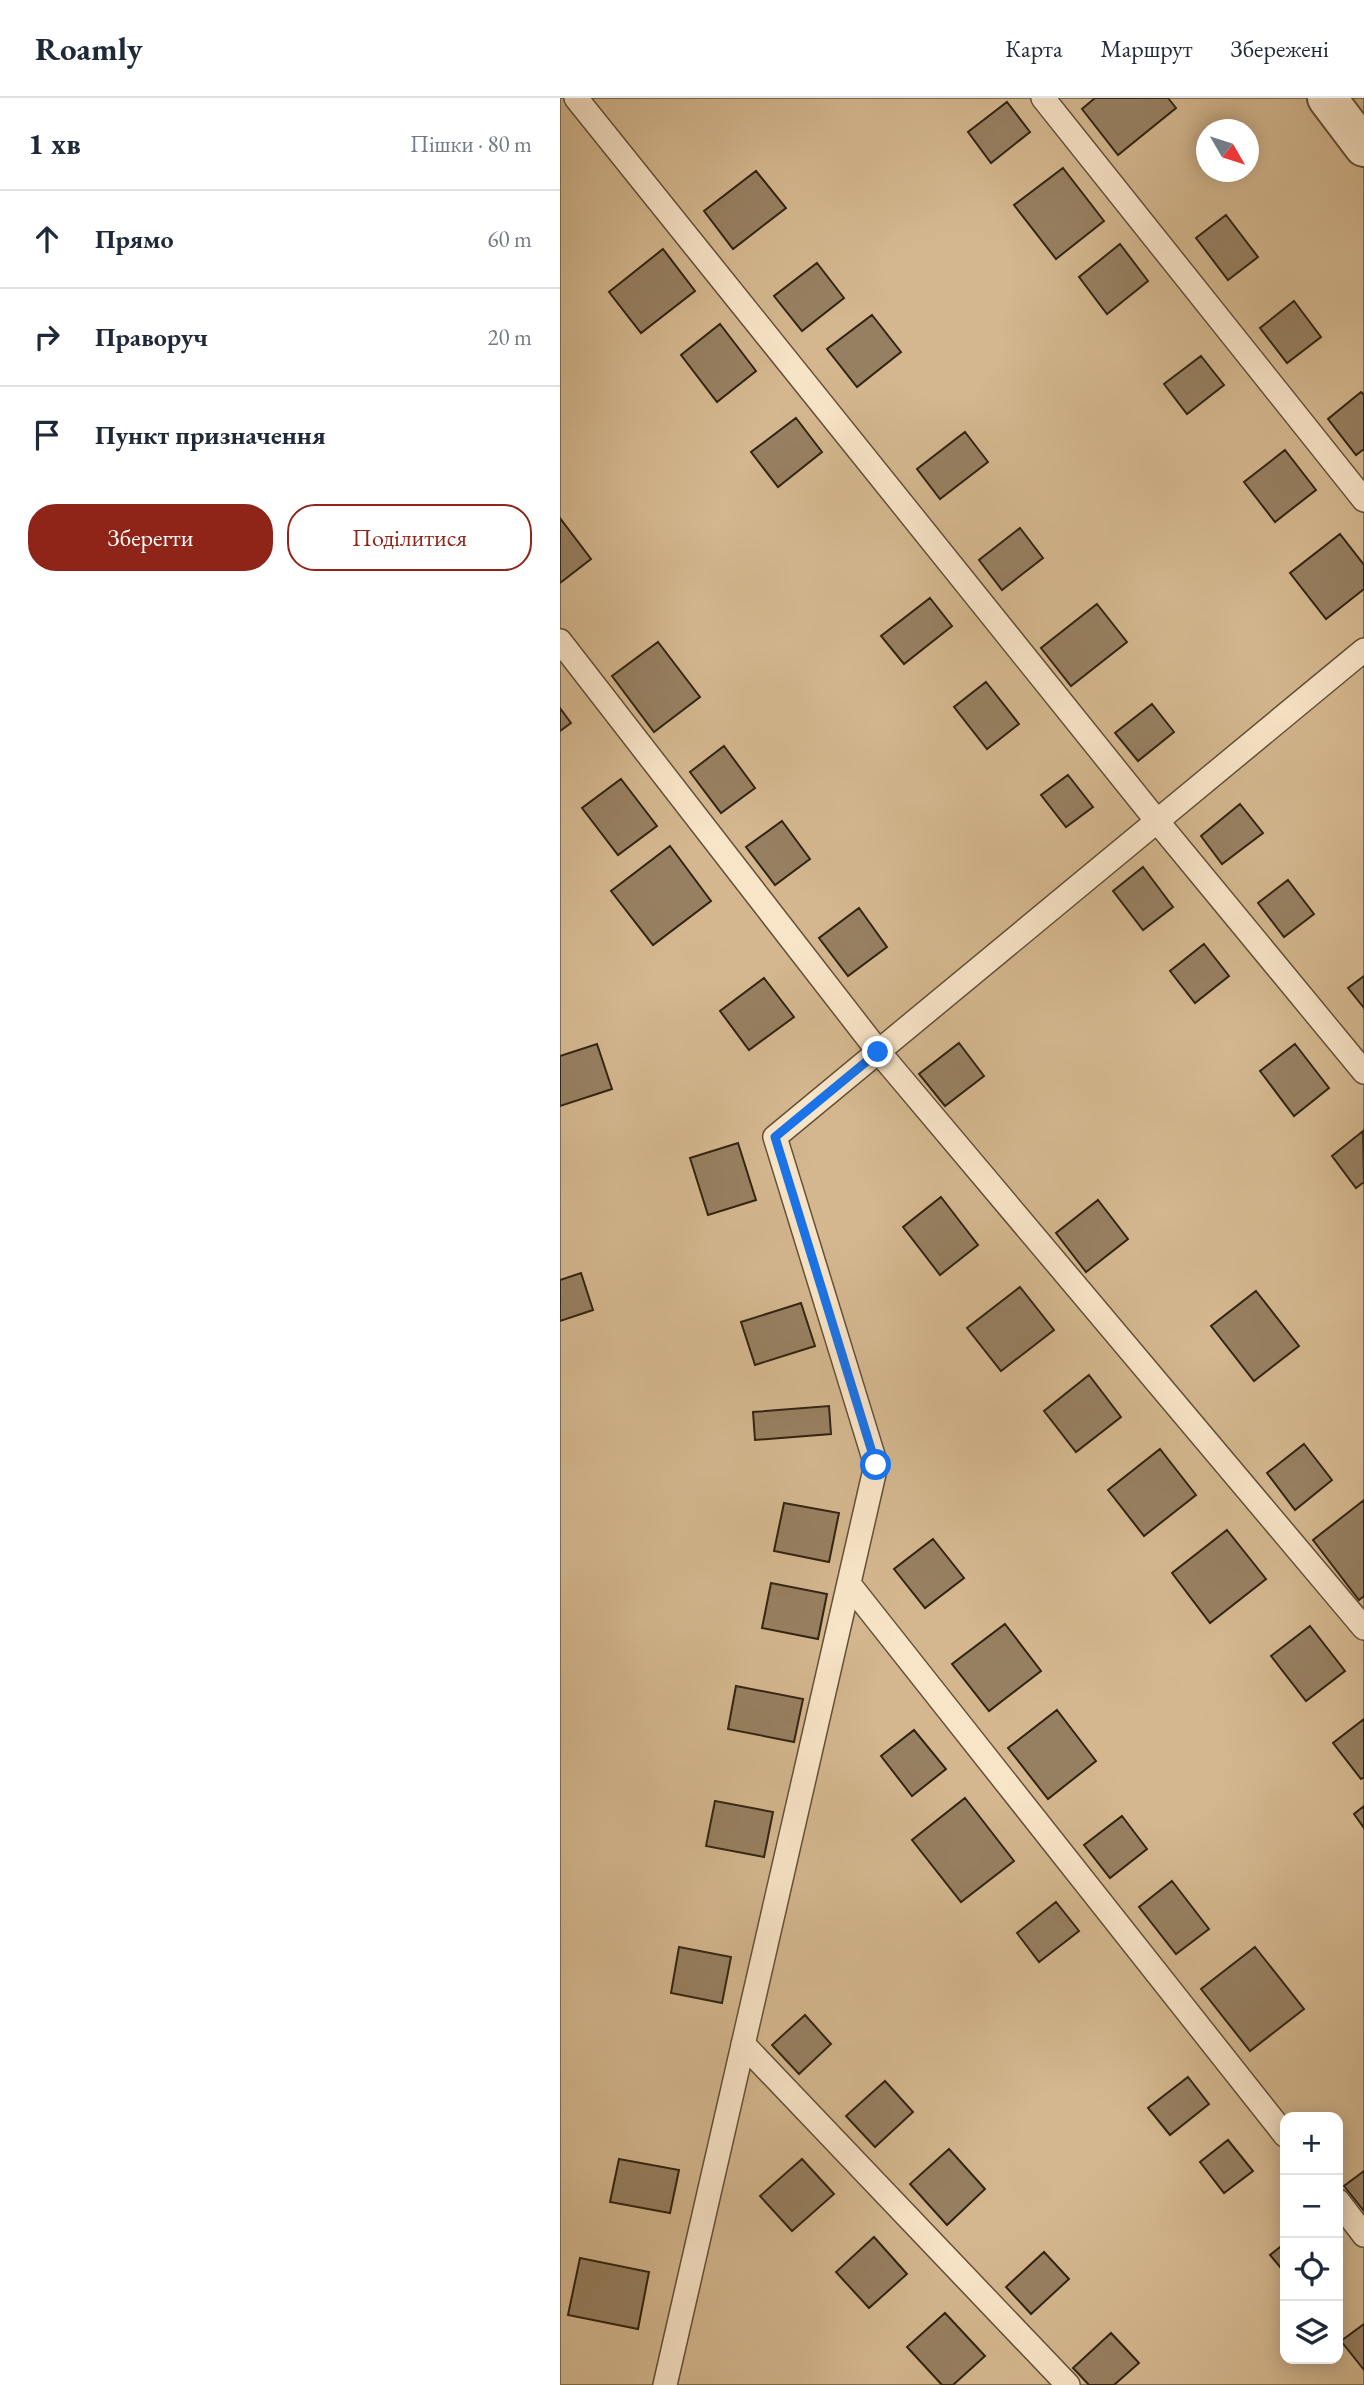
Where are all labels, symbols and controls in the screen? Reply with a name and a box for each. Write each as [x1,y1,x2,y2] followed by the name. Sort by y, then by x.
[35,27,143,70] text: Roamly
[1005,33,1063,64] text: Карта
[1101,33,1193,64] text: Маршрут
[1231,33,1329,64] text: Збережені
[1196,119,1259,182] north arrow
[28,124,81,163] text: 1 хв
[410,129,532,159] text: Пішки · 80 m
[28,220,66,258] icon: ahead
[95,222,174,256] text: Прямо
[487,224,532,254] text: 60 m
[28,318,66,356] icon: right
[95,320,208,354] text: Праворуч
[487,322,532,352] text: 20 m
[28,416,66,454] icon: arrive
[95,418,326,452] text: Пункт призначення
[28,504,273,571] button: Зберегти
[287,504,532,571] button: Поділитися
[862,1036,893,1067] route end
[860,1449,891,1480] route start
[1280,2112,1343,2364] map controls
[1280,2112,1343,2175] button: +
[1280,2175,1343,2238] button: −
[1280,2238,1343,2301] button: locate
[1280,2301,1343,2364] button: layers

